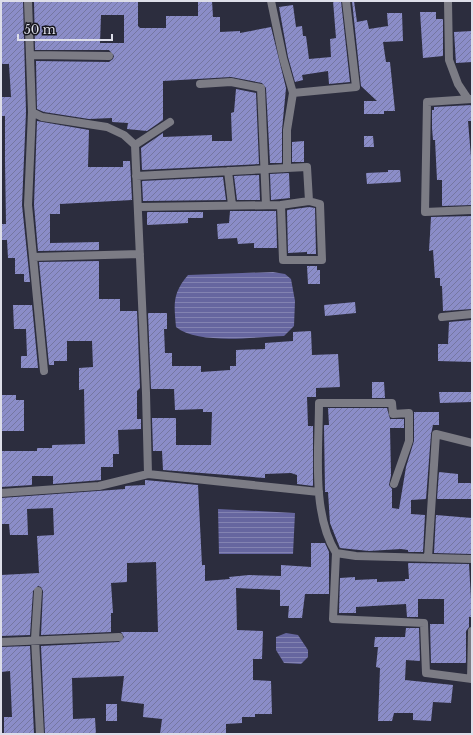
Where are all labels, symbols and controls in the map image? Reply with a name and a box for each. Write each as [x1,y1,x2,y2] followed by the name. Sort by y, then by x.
[18,16,112,42] scale bar
[24,22,56,37] text: 50 m

